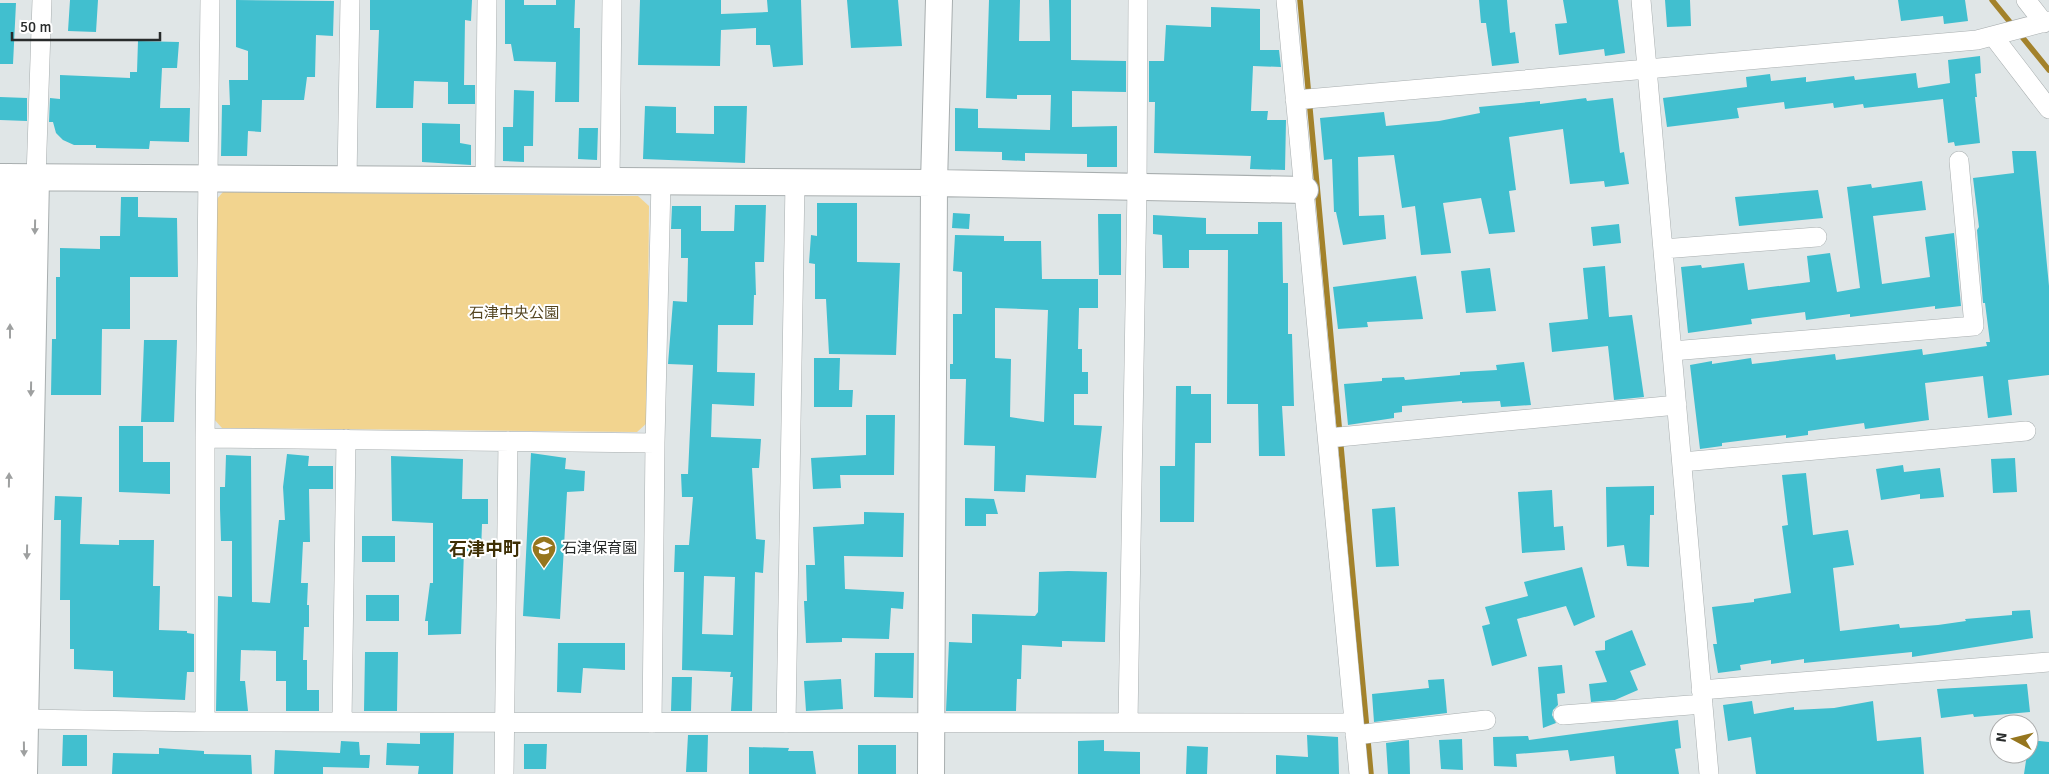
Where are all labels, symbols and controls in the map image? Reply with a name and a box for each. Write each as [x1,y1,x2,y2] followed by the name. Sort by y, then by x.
[12,10,160,42] scale bar
[20,18,51,36] text: 50 m
[31,219,39,235] one-way arrow
[469,304,559,322] park label: 石津中央公園
[6,322,14,338] one-way arrow
[27,382,35,398] one-way arrow
[5,472,13,488] one-way arrow
[531,535,557,569] school or university icon: 石津保育園
[449,538,521,560] district label: 石津中町
[562,539,637,557] place label: 石津保育園
[23,544,31,560] one-way arrow
[1989,714,2039,764] north arrow
[1993,732,2011,743] text: N
[20,742,28,758] one-way arrow

